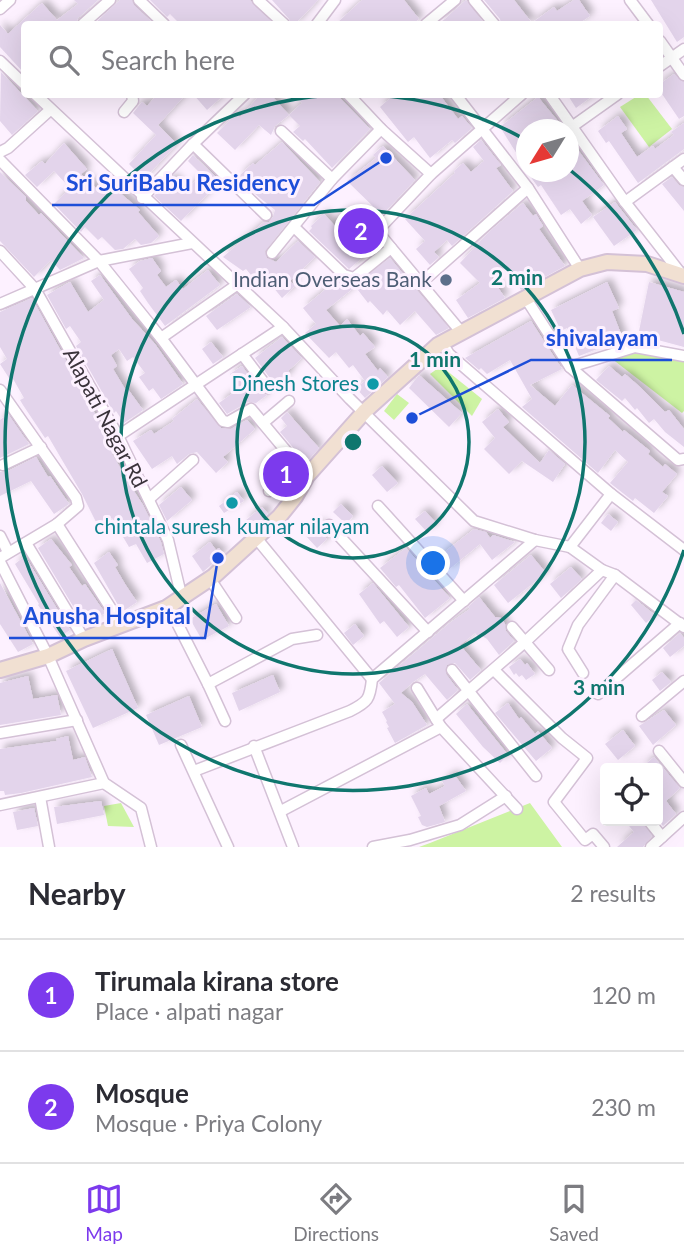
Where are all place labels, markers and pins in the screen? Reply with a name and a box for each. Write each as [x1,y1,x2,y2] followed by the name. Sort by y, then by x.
[52,161,314,205] callout: Sri SuriBabu Residency
[338,205,384,257] pin: 2
[233,266,432,291] place label: Indian Overseas Bank
[438,272,454,288] marker: Indian Overseas Bank
[531,316,672,360] callout: shivalayam
[232,370,359,395] place label: Dinesh Stores
[365,376,381,392] marker: Dinesh Stores
[341,430,365,454] centre of rings
[263,448,309,500] pin: 1
[224,495,240,511] marker: chintala suresh kumar nilayam
[94,513,370,538] place label: chintala suresh kumar nilayam
[9,594,205,638] callout: Anusha Hospital

